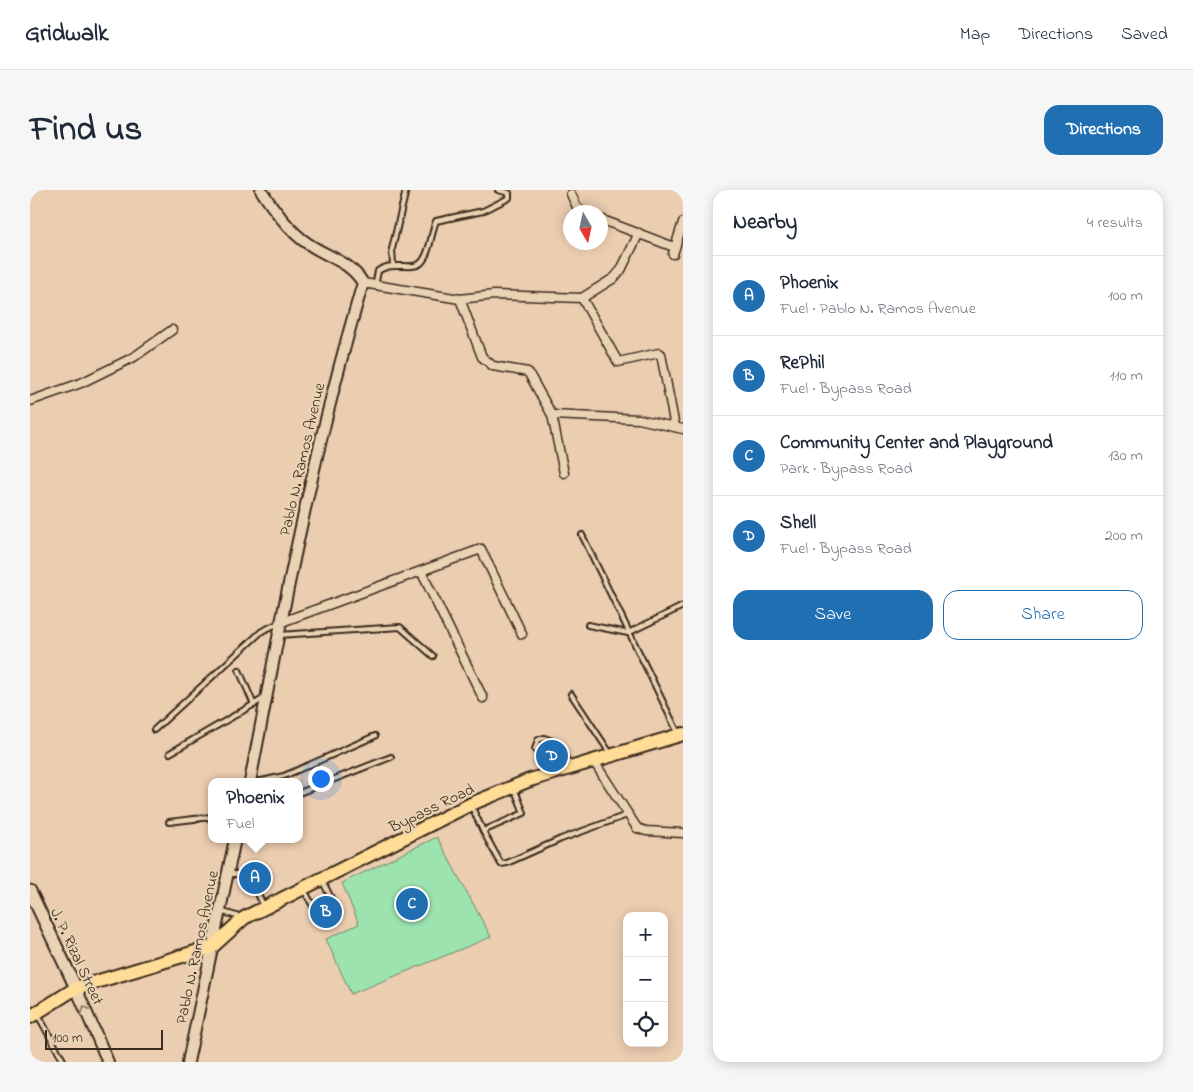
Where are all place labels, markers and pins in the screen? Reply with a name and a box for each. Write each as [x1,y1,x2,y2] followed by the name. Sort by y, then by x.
[536,737,568,775] pin: D
[239,859,271,897] pin: A
[396,885,428,923] pin: C
[310,893,342,931] pin: B

